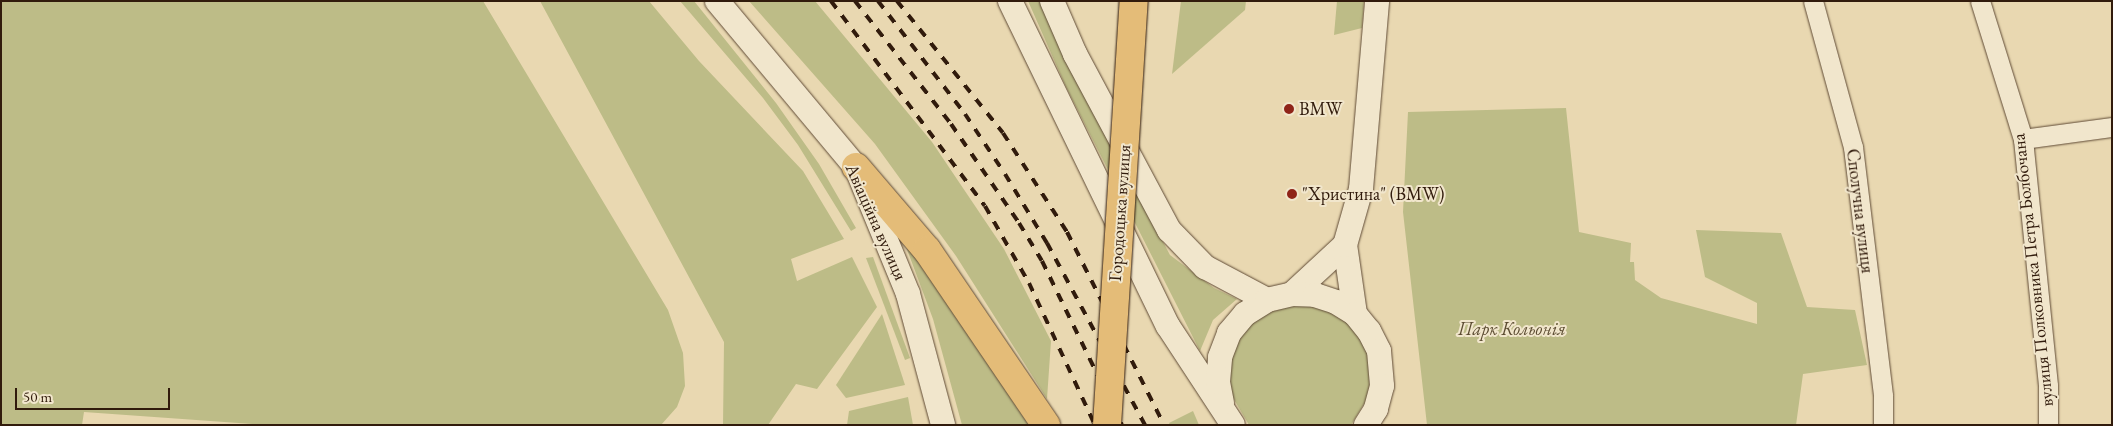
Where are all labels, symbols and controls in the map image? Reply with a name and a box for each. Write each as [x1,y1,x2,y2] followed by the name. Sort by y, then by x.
[1299,98,1342,120] place label: BMW
[1283,103,1295,115] marker: BMW
[2008,132,2058,408] street label: вулиця Полковника Петра Болбочана
[1104,144,1136,282] street label: Городоцька вулиця
[1842,147,1878,275] street label: Сполучна вулиця
[841,160,911,284] street label: Авіаційна вулиця
[1302,183,1444,205] place label: "Христина" (BMW)
[1286,188,1298,200] marker: "Христина" (BMW)
[1458,318,1566,340] park label: Парк Кольонія
[18,378,172,410] scale bar
[23,387,52,406] text: 50 m

